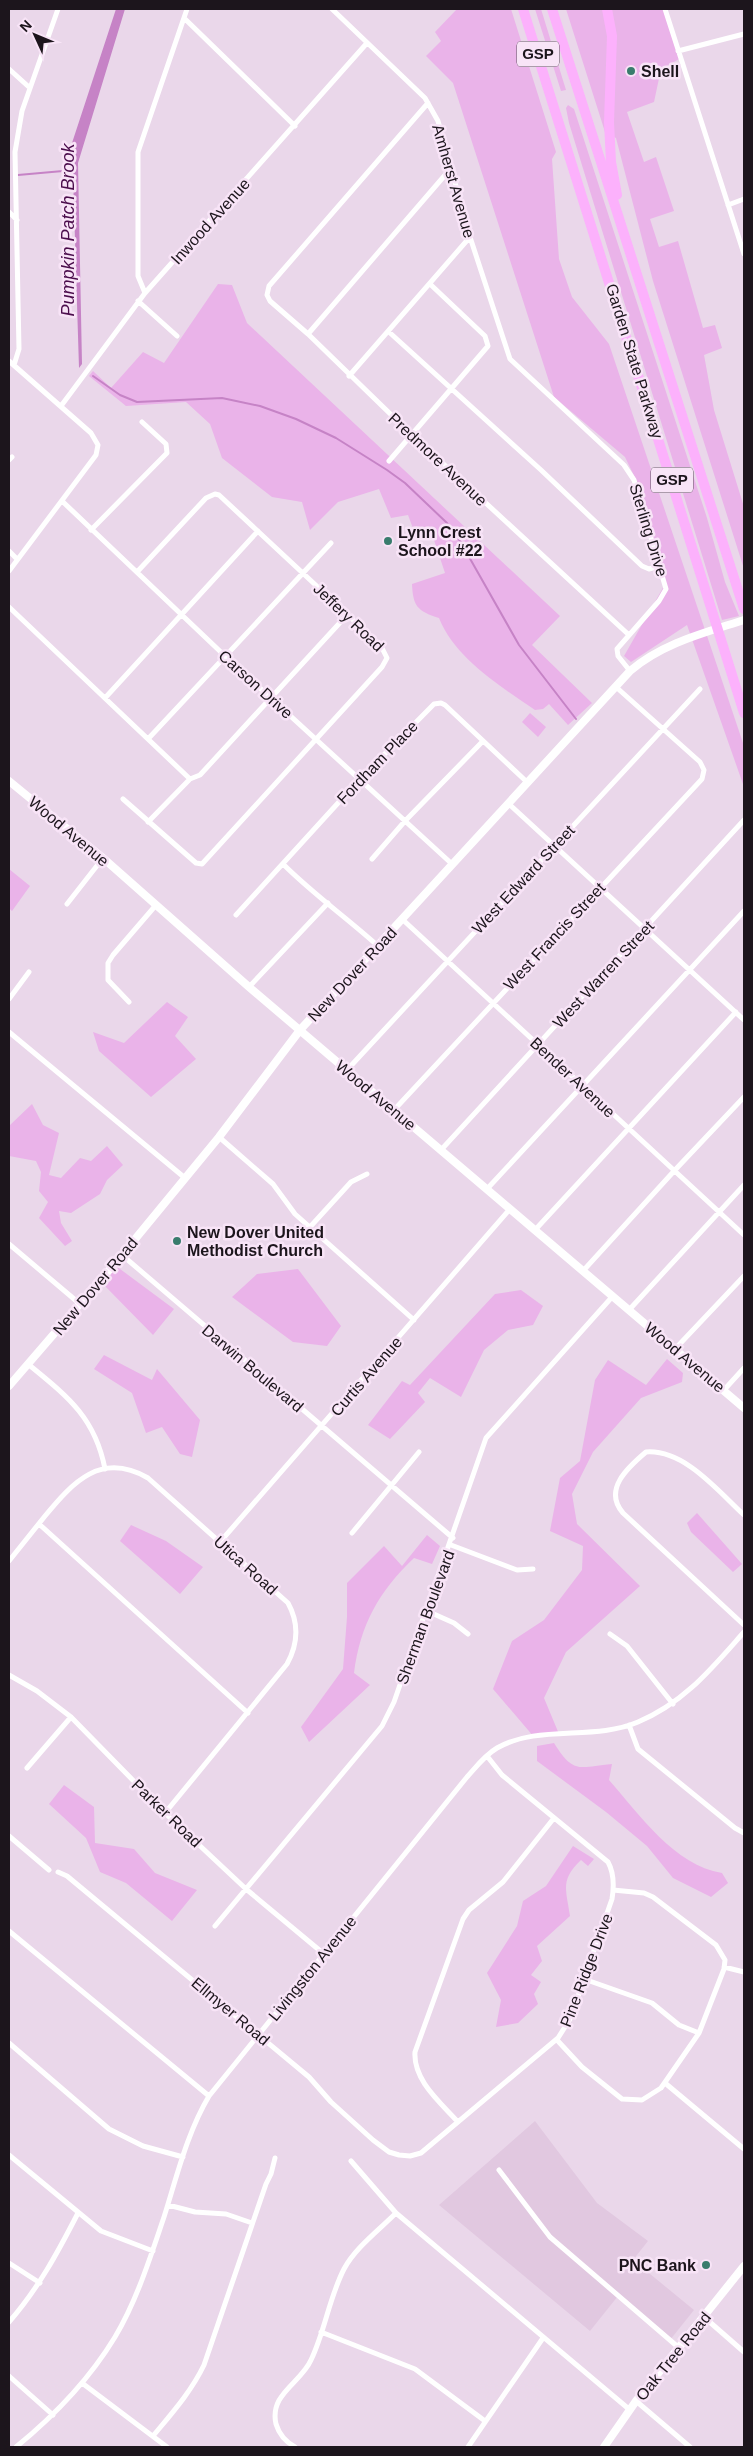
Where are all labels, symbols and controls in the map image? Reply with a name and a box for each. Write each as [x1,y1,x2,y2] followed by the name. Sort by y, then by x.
[10,10,60,60] north arrow
[16,17,35,35] text: N
[517,42,559,66] road number: GSP
[641,63,679,80] place label: Shell
[625,65,637,77] marker: Shell
[429,123,478,240] street label: Amherst Avenue
[58,142,78,317] water label: Pumpkin Patch Brook
[168,175,253,268] street label: Inwood Avenue
[603,282,666,441] street label: Garden State Parkway
[385,410,490,509] street label: Predmore Avenue
[651,468,693,492] road number: GSP
[626,482,671,579] street label: Sterling Drive
[398,524,483,559] place label: Lynn Crest School #22
[382,535,394,547] marker: Lynn Crest School #22
[310,580,387,655] street label: Jeffery Road
[215,647,296,722] street label: Carson Drive
[334,717,421,807] street label: Fordham Place
[25,793,112,870] street label: Wood Avenue
[469,821,578,937] street label: West Edward Street
[500,879,609,993] street label: West Francis Street
[550,917,658,1031] street label: West Warren Street
[305,924,400,1025] street label: New Dover Road
[527,1034,618,1121] street label: Bender Avenue
[332,1057,419,1134] street label: Wood Avenue
[187,1224,324,1259] place label: New Dover United Methodist Church
[50,1234,141,1338] street label: New Dover Road
[171,1235,183,1247] marker: New Dover United Methodist Church
[641,1319,728,1396] street label: Wood Avenue
[199,1321,307,1415] street label: Darwin Boulevard
[327,1333,405,1419] street label: Curtis Avenue
[211,1533,281,1598] street label: Utica Road
[393,1548,458,1687] street label: Sherman Boulevard
[128,1776,205,1851] street label: Parker Road
[557,1911,616,2029] street label: Pine Ridge Drive
[265,1913,360,2024] street label: Livingston Avenue
[188,1974,273,2049] street label: Ellmyer Road
[619,2257,696,2274] place label: PNC Bank
[700,2259,712,2271] marker: PNC Bank
[633,2309,714,2404] street label: Oak Tree Road

